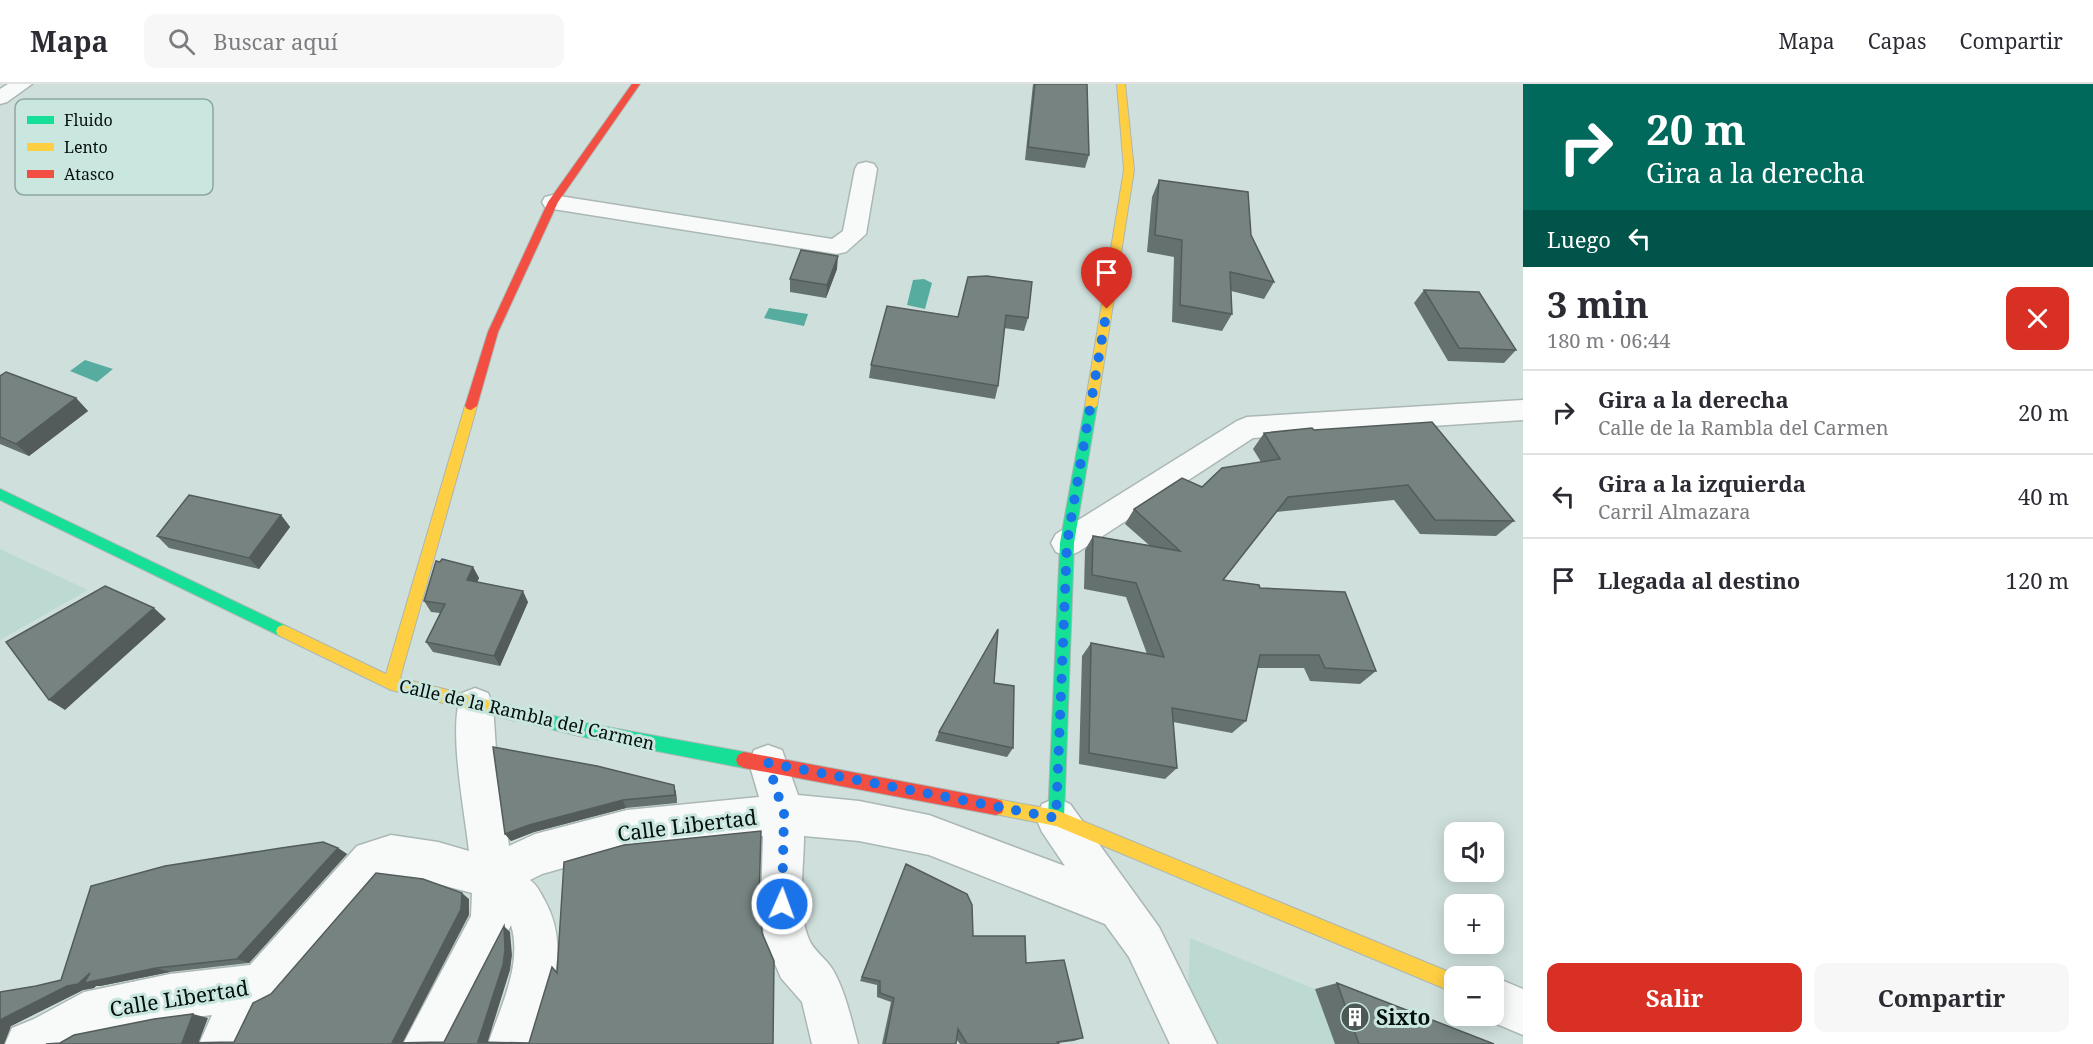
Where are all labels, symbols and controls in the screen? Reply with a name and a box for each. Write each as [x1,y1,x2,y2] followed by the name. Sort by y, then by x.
[144,14,564,68] search box
[30,22,108,60] text: Mapa
[165,25,198,58] icon: search
[213,26,338,56] text: Buscar aquí
[1778,27,1835,55] text: Mapa
[1868,27,1927,55] text: Capas
[1960,27,2063,55] text: Compartir
[15,99,213,195] legend
[1646,100,1746,157] text: 20 m
[1547,108,1625,186] icon: right
[64,109,113,131] text: Fluido
[64,136,108,158] text: Lento
[1646,154,1865,191] text: Gira a la derecha
[64,163,114,185] text: Atasco
[1623,222,1656,255] icon: left
[1547,224,1611,254] text: Luego
[1081,247,1132,309] pin
[1090,256,1123,289] icon: arrive
[1547,280,1649,329] text: 3 min
[2006,287,2069,350] button: close
[1547,327,1670,354] text: 180 m · 06:44
[1598,384,1789,414] text: Gira a la derecha
[1547,396,1580,429] icon: right
[2018,397,2069,427] text: 20 m
[1598,414,1889,441] text: Calle de la Rambla del Carmen
[1598,468,1806,498] text: Gira a la izquierda
[1547,480,1580,513] icon: left
[2018,481,2069,511] text: 40 m
[1598,498,1750,525] text: Carril Almazara
[1547,564,1580,597] icon: arrive
[1598,565,1800,595] text: Llegada al destino
[2006,565,2069,595] text: 120 m
[397,673,658,755] street label: Calle de la Rambla del Carmen
[616,803,758,847] street label: Calle Libertad
[1444,822,1504,1026] map controls
[1444,822,1504,882] button: sound
[750,872,814,936] position arrow
[1444,894,1504,954] button: +
[1547,963,1802,1032] button: Salir
[1814,963,2069,1032] button: Compartir
[1444,966,1504,1026] button: −
[107,973,251,1023] street label: Calle Libertad
[1339,1001,1371,1033] building icon: Sixto
[1376,1003,1431,1031] place label: Sixto

